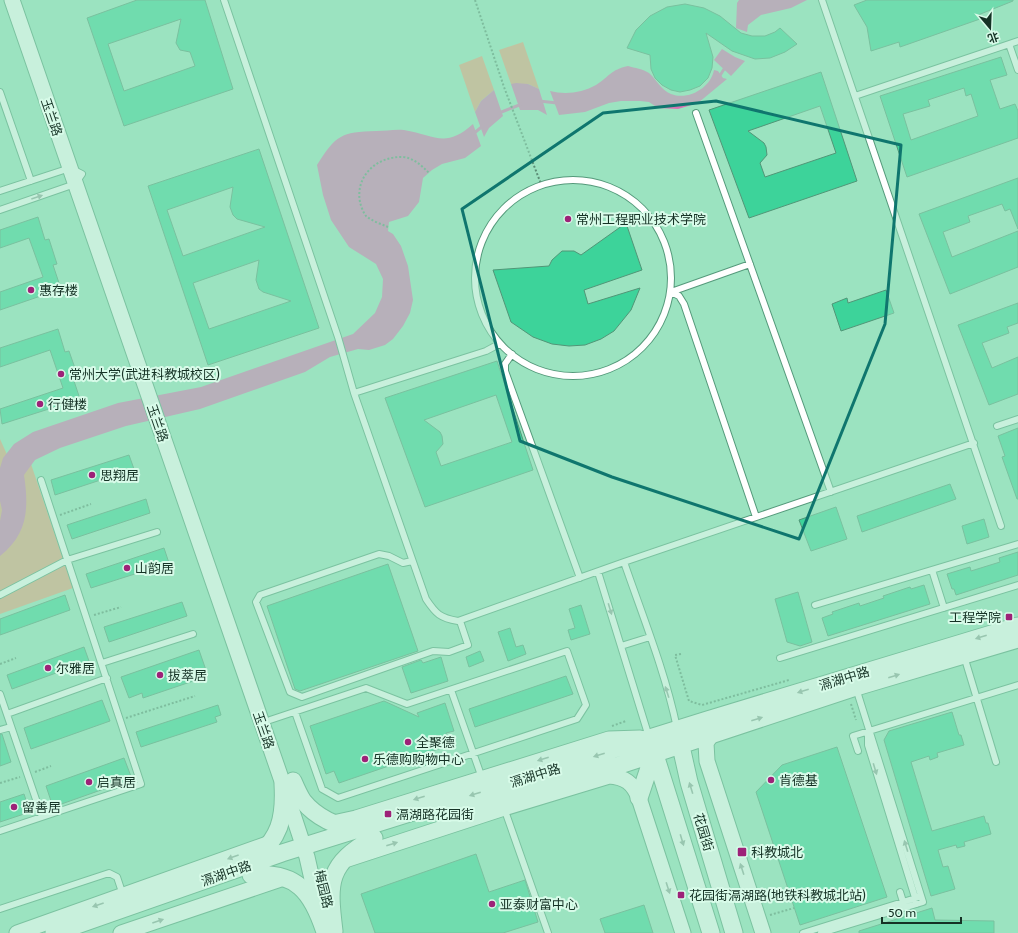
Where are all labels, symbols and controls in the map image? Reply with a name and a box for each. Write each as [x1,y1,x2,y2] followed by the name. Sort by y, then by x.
[970,8,1010,48] north arrow
[986,29,1001,46] text: 北
[38,96,66,138] street label: 玉兰路
[31,194,43,200] one-way arrow
[576,211,706,227] place label: 常州工程职业技术学院
[563,214,573,224] marker: 常州工程职业技术学院
[39,282,78,298] place label: 惠存楼
[26,285,36,295] marker: 惠存楼
[69,366,220,382] place label: 常州大学(武进科教城校区)
[56,369,66,379] marker: 常州大学(武进科教城校区)
[48,396,87,412] place label: 行健楼
[35,399,45,409] marker: 行健楼
[144,402,172,444] street label: 玉兰路
[100,467,139,483] place label: 思翔居
[87,470,97,480] marker: 思翔居
[135,560,174,576] place label: 山韵居
[122,563,132,573] marker: 山韵居
[607,604,613,616] one-way arrow
[949,609,1001,625] place label: 工程学院
[1004,612,1014,622] marker: 工程学院
[974,634,986,640] one-way arrow
[56,660,95,676] place label: 尔雅居
[43,663,53,673] marker: 尔雅居
[817,663,871,693] street label: 滆湖中路
[168,667,207,683] place label: 拔萃居
[155,670,165,680] marker: 拔萃居
[888,673,900,679] one-way arrow
[664,685,670,697] one-way arrow
[796,688,808,694] one-way arrow
[250,709,278,751] street label: 玉兰路
[751,716,763,722] one-way arrow
[416,734,455,750] place label: 全聚德
[403,737,413,747] marker: 全聚德
[373,751,464,767] place label: 乐德购购物中心
[593,752,605,758] one-way arrow
[360,754,370,764] marker: 乐德购购物中心
[537,756,549,762] one-way arrow
[508,760,562,790] street label: 滆湖中路
[873,763,879,775] one-way arrow
[779,772,818,788] place label: 肯德基
[97,774,136,790] place label: 启真居
[766,775,776,785] marker: 肯德基
[84,777,94,787] marker: 启真居
[688,782,694,794] one-way arrow
[469,791,481,797] one-way arrow
[413,795,425,801] one-way arrow
[22,799,61,815] place label: 留善居
[9,802,19,812] marker: 留善居
[396,806,474,822] place label: 滆湖路花园街
[383,809,393,819] marker: 滆湖路花园街
[691,811,717,853] street label: 花园街
[679,834,685,846] one-way arrow
[903,840,909,852] one-way arrow
[386,841,398,847] one-way arrow
[751,844,803,860] place label: 科教城北
[736,846,748,858] marker: 科教城北
[227,854,239,860] one-way arrow
[199,857,253,889] street label: 滆湖中路
[739,863,745,875] one-way arrow
[312,868,336,910] street label: 梅园路
[665,882,671,894] one-way arrow
[689,887,866,903] place label: 花园街滆湖路(地铁科教城北站)
[676,890,686,900] marker: 花园街滆湖路(地铁科教城北站)
[500,896,578,912] place label: 亚泰财富中心
[487,899,497,909] marker: 亚泰财富中心
[882,899,961,925] scale bar
[91,902,103,908] one-way arrow
[888,905,916,920] text: 50 m
[153,917,165,923] one-way arrow

